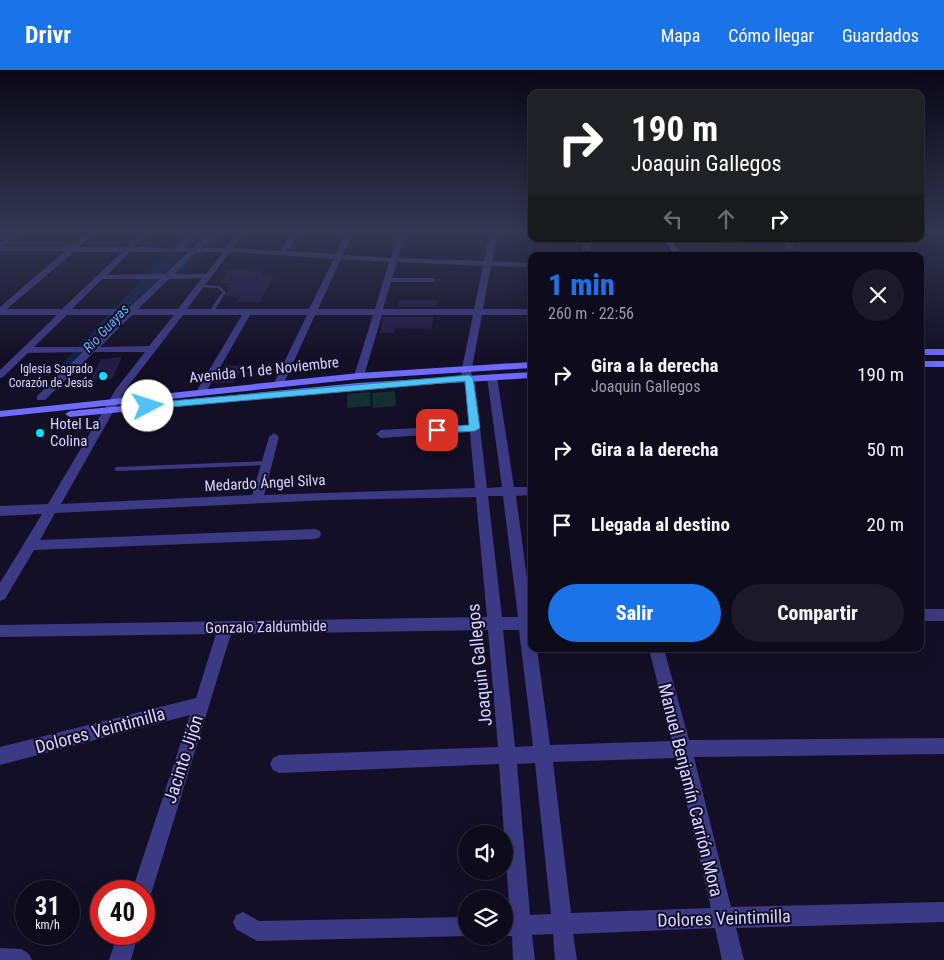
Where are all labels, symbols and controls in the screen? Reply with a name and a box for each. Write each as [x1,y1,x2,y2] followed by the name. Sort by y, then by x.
[25,21,71,49] text: Drivr
[661,25,700,46] text: Mapa
[728,25,814,46] text: Cómo llegar
[842,25,919,46] text: Guardados
[631,109,718,150] text: 190 m
[548,110,613,175] icon: right
[631,151,782,176] text: Joaquin Gallegos
[659,205,687,233] icon: left
[712,205,740,233] icon: ahead
[765,205,793,233] icon: right
[548,267,615,302] text: 1 min
[852,269,904,321] button: close
[80,301,132,355] water label: Rio Guayas
[548,304,634,323] text: 260 m · 22:56
[188,353,340,387] street label: Avenida 11 de Noviembre
[591,354,718,377] text: Gira a la derecha
[548,361,576,389] icon: right
[9,362,93,390] place label: Iglesia Sagrado Corazón de Jesús
[857,363,904,386] text: 190 m
[97,370,109,382] marker: Iglesia Sagrado Corazón de Jesús
[591,377,700,396] text: Joaquin Gallegos
[121,379,173,431] position arrow
[416,409,458,451] pin
[50,415,100,450] place label: Hotel La Colina
[423,416,451,444] icon: arrive
[34,427,46,439] marker: Hotel La Colina
[548,436,576,464] icon: right
[591,438,718,461] text: Gira a la derecha
[867,438,904,461] text: 50 m
[204,471,326,495] street label: Medardo Ángel Silva
[548,511,576,539] icon: arrive
[591,513,730,536] text: Llegada al destino
[867,513,904,536] text: 20 m
[548,584,721,642] button: Salir
[731,584,904,642] button: Compartir
[462,603,496,727] street label: Joaquin Gallegos
[205,617,327,637] street label: Gonzalo Zaldumbide
[654,681,728,899] street label: Manuel Benjamín Carrión Mora
[33,703,167,757] street label: Dolores Veintimilla
[159,712,207,806] street label: Jacinto Jijón
[458,825,513,945] map controls
[458,825,513,880] button: sound
[90,880,155,945] speed limit sign: 40
[458,890,513,945] button: layers
[35,892,60,921] text: 31
[657,905,791,931] street label: Dolores Veintimilla
[35,918,60,932] text: km/h

